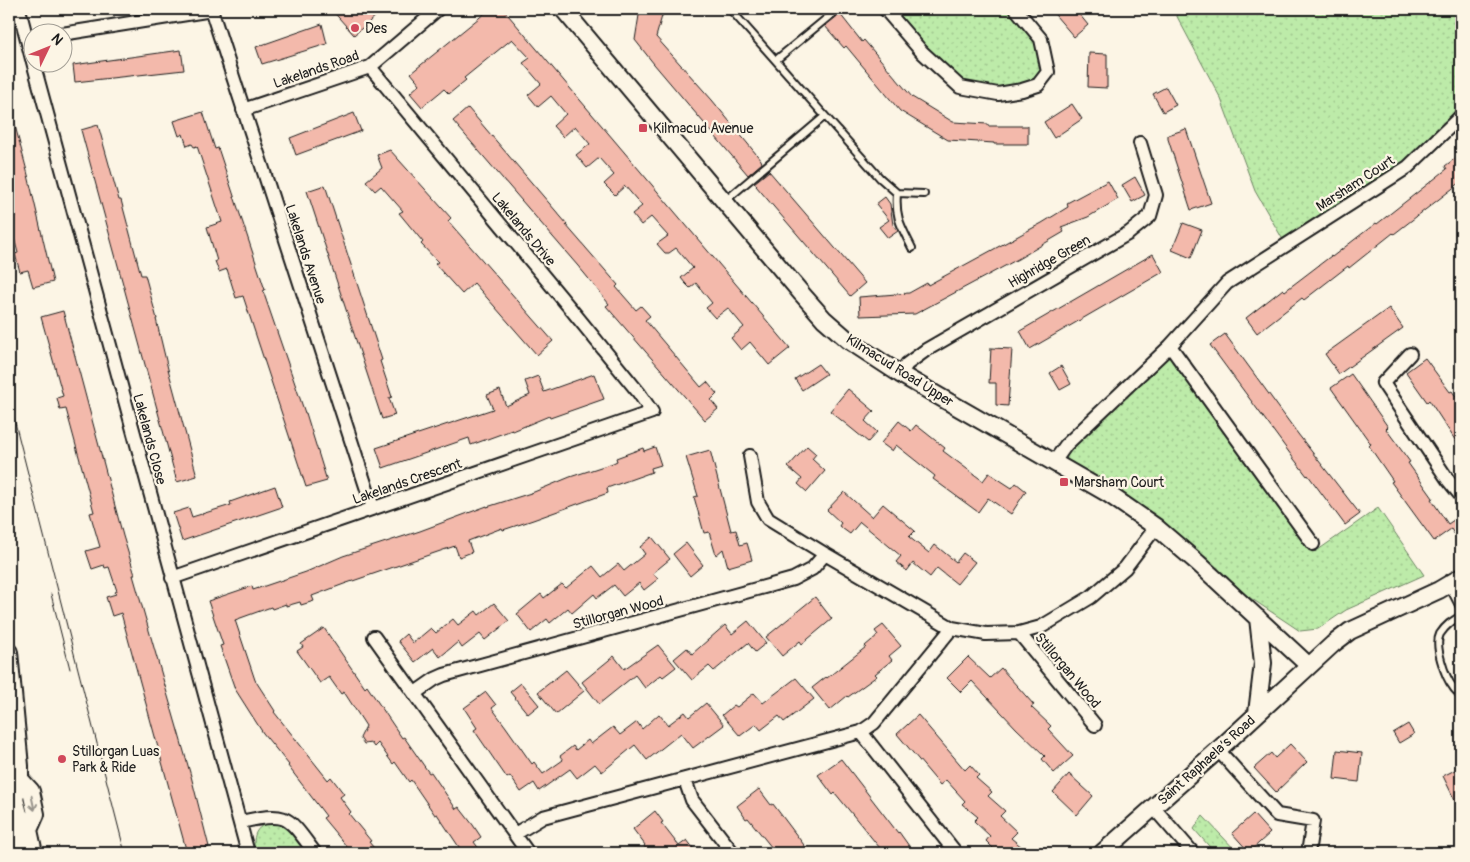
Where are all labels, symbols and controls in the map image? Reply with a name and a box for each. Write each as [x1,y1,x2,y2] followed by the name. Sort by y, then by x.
[365,20,388,37] place label: Des
[22,22,72,72] north arrow
[349,22,361,34] marker: Des
[48,30,67,49] text: N
[271,47,361,92] street label: Lakelands Road
[653,120,753,137] place label: Kilmacud Avenue
[637,122,649,134] marker: Kilmacud Avenue
[1313,152,1398,215] street label: Marsham Court
[488,189,559,270] street label: Lakelands Drive
[281,202,330,306] street label: Lakelands Avenue
[1005,231,1093,292] street label: Highridge Green
[843,330,957,410] street label: Kilmacud Road Upper
[129,392,170,486] street label: Lakelands Close
[350,455,464,508] street label: Lakelands Crescent
[1074,474,1165,491] place label: Marsham Court
[1058,476,1070,488] marker: Marsham Court
[571,592,666,633] street label: Stillorgan Wood
[1031,629,1104,712] street label: Stillorgan Wood
[1154,712,1259,809] street label: Saint Raphaela’s Road
[72,743,160,776] place label: Stillorgan Luas Park & Ride
[56,753,68,765] marker: Stillorgan Luas Park & Ride
[29,795,38,811] one-way arrow

